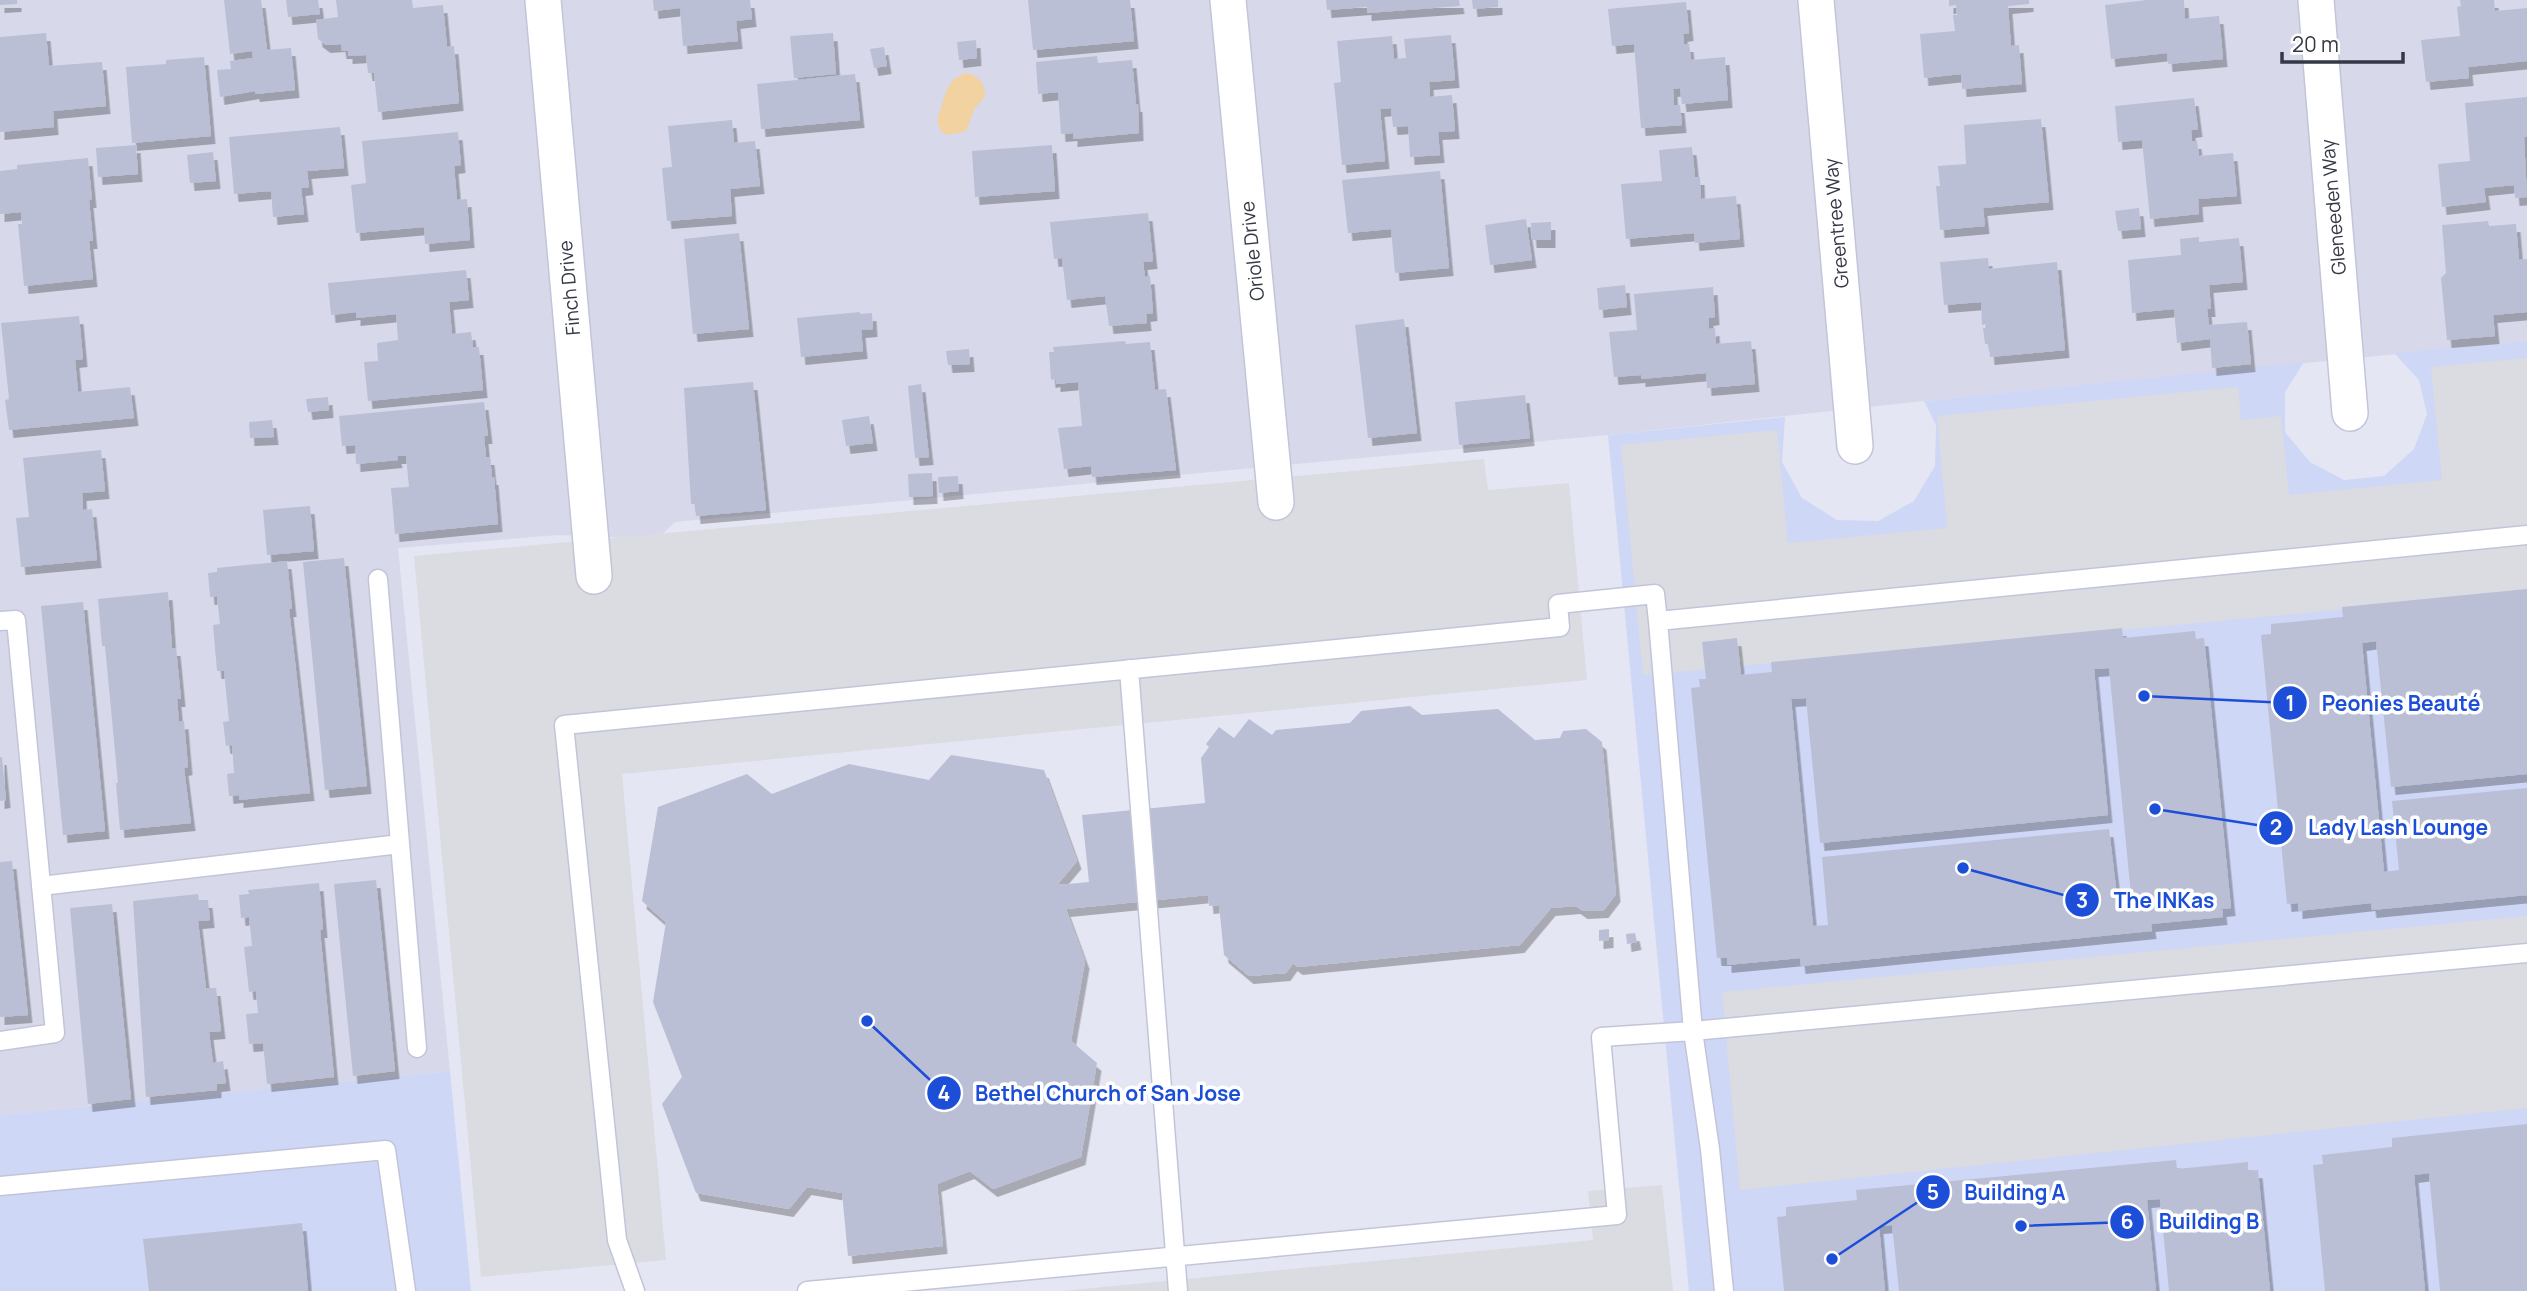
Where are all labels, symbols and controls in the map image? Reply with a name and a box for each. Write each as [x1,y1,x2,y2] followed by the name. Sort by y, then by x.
[2282,21,2403,65] scale bar
[2292,30,2339,58] text: 20 m
[2314,138,2352,276] street label: Gleneeden Way
[1817,157,1855,289] street label: Greentree Way
[1234,200,1270,302] street label: Oriole Drive
[552,239,586,337] street label: Finch Drive
[2273,682,2494,724] callout: Peonies Beauté
[2285,689,2295,717] text: 1
[2322,689,2480,717] text: Peonies Beauté
[2259,807,2502,849] callout: Lady Lash Lounge
[2270,813,2282,841] text: 2
[2308,813,2488,841] text: Lady Lash Lounge
[2065,879,2228,921] callout: The INKas
[2076,886,2088,914] text: 3
[2114,886,2214,914] text: The INKas
[926,1072,1255,1114] callout: Bethel Church of San Jose
[938,1079,950,1107] text: 4
[975,1079,1241,1107] text: Bethel Church of San Jose
[1915,1171,2079,1213] callout: Building A
[1927,1178,1939,1206] text: 5
[1964,1178,2066,1206] text: Building A
[2109,1201,2273,1243] callout: Building B
[2120,1207,2134,1235] text: 6
[2159,1207,2259,1235] text: Building B

